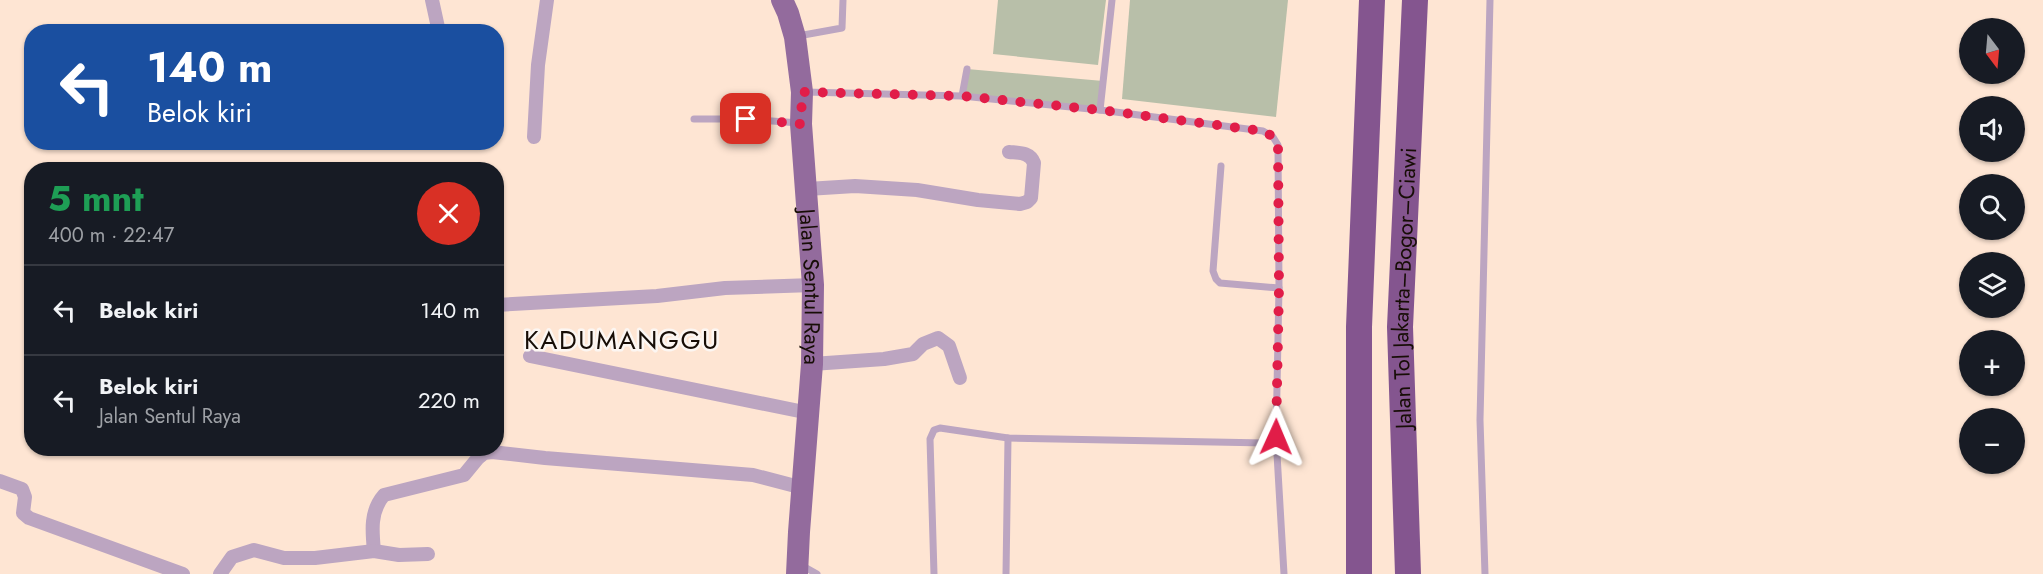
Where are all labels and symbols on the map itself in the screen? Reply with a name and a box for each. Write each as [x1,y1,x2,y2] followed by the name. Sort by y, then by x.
[1959,18,2025,84] north arrow
[720,93,771,144] pin
[1384,147,1424,433] street label: Jalan Tol Jakarta–Bogor–Ciawi
[791,205,829,365] street label: Jalan Sentul Raya
[524,321,720,359] district label: KADUMANGGU
[1244,405,1308,469] position arrow

